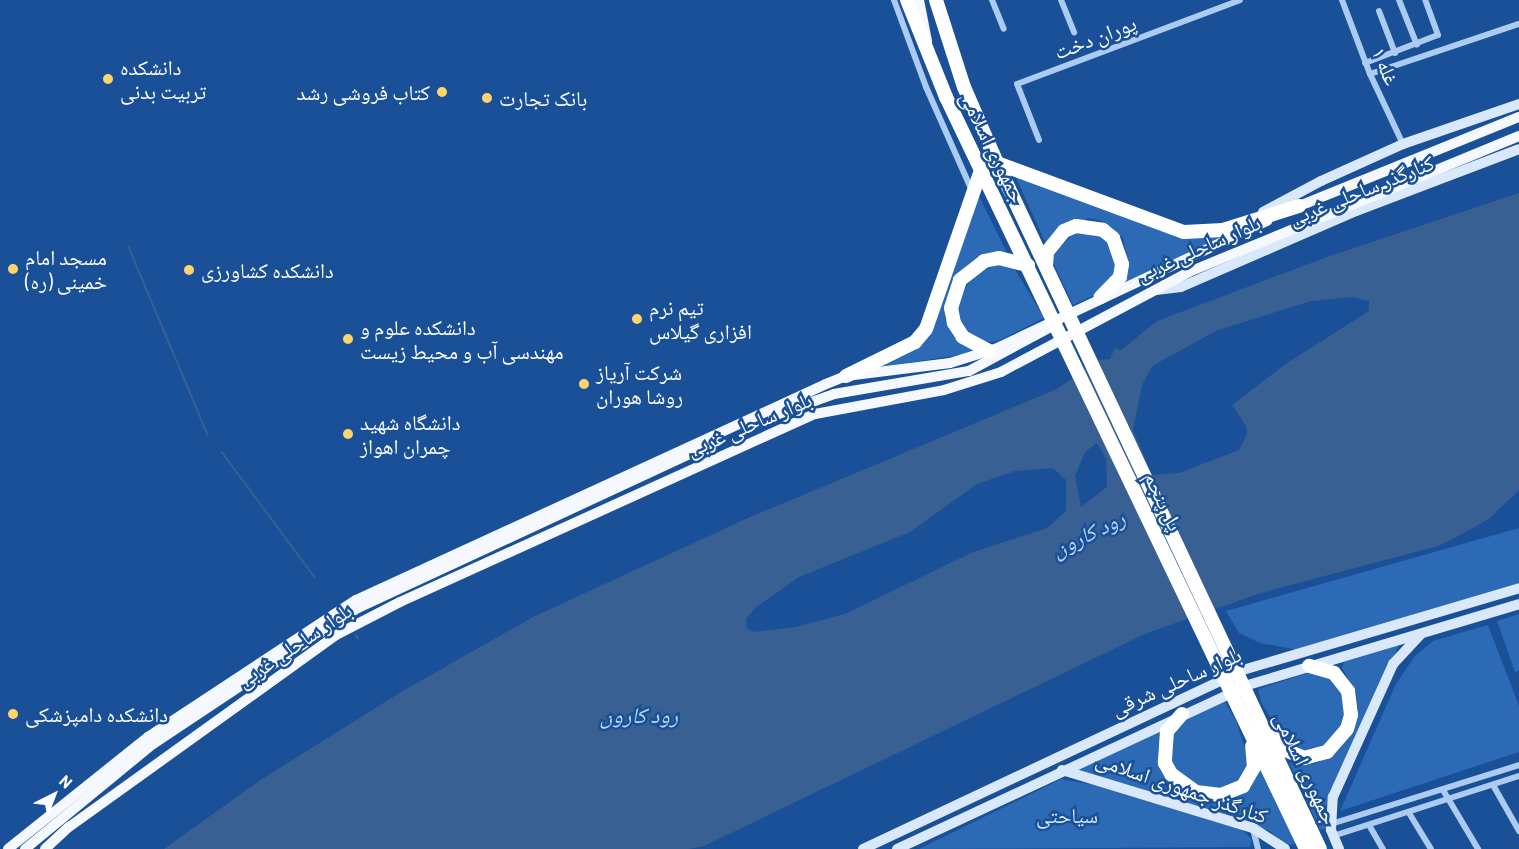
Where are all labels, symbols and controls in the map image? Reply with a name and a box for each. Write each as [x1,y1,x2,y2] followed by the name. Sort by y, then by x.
[1050,10,1140,64] street label: پوران دخت
[1367,43,1405,89] street label: غله ۱
[120,54,206,104] place label: دانشکده تربیت بدنی
[101,72,115,86] marker: دانشکده تربیت بدنی
[297,79,430,105] place label: کتاب فروشی رشد
[435,85,449,99] marker: کتاب فروشی رشد
[499,85,587,111] place label: بانک تجارت
[955,87,1031,207] street label: جمهوری اسلامی
[480,91,494,105] marker: بانک تجارت
[1285,149,1437,231] street label: کنارگذر ساحلی غربی
[1132,209,1264,287] street label: بلوار ساحلی غربی
[25,244,107,294] place label: مسجد امام خمینی (ره)
[201,257,334,283] place label: دانشکده کشاورزی
[6,262,20,276] marker: مسجد امام خمینی (ره)
[182,263,196,277] marker: دانشکده کشاورزی
[649,294,752,344] place label: تیم نرم افزاری گیلاس
[630,312,644,326] marker: تیم نرم افزاری گیلاس
[360,314,564,364] place label: دانشکده علوم و مهندسی آب و محیط زیست
[341,332,355,346] marker: دانشکده علوم و مهندسی آب و محیط زیست
[596,359,683,409] place label: شرکت آریاز روشا هوران
[577,377,591,391] marker: شرکت آریاز روشا هوران
[683,386,815,462] street label: بلوار ساحلی غربی
[360,409,460,459] place label: دانشگاه شهید چمران اهواز
[341,427,355,441] marker: دانشگاه شهید چمران اهواز
[1139,467,1189,535] street label: پل پنجم
[1047,504,1129,562] water label: رود کارون
[232,597,356,693] street label: بلوار ساحلی غربی
[1107,641,1245,721] street label: بلوار ساحلی شرقی
[25,701,168,727] place label: دانشکده دامپزشکی
[600,702,678,728] water label: رود کارون
[6,707,20,721] marker: دانشکده دامپزشکی
[1269,708,1343,828] street label: جمهوری اسلامی
[1093,746,1271,828] street label: کنارگذر جمهوری اسلامی
[24,765,84,825] north arrow
[56,771,77,792] text: N
[1036,802,1098,828] park label: سیاحتی

